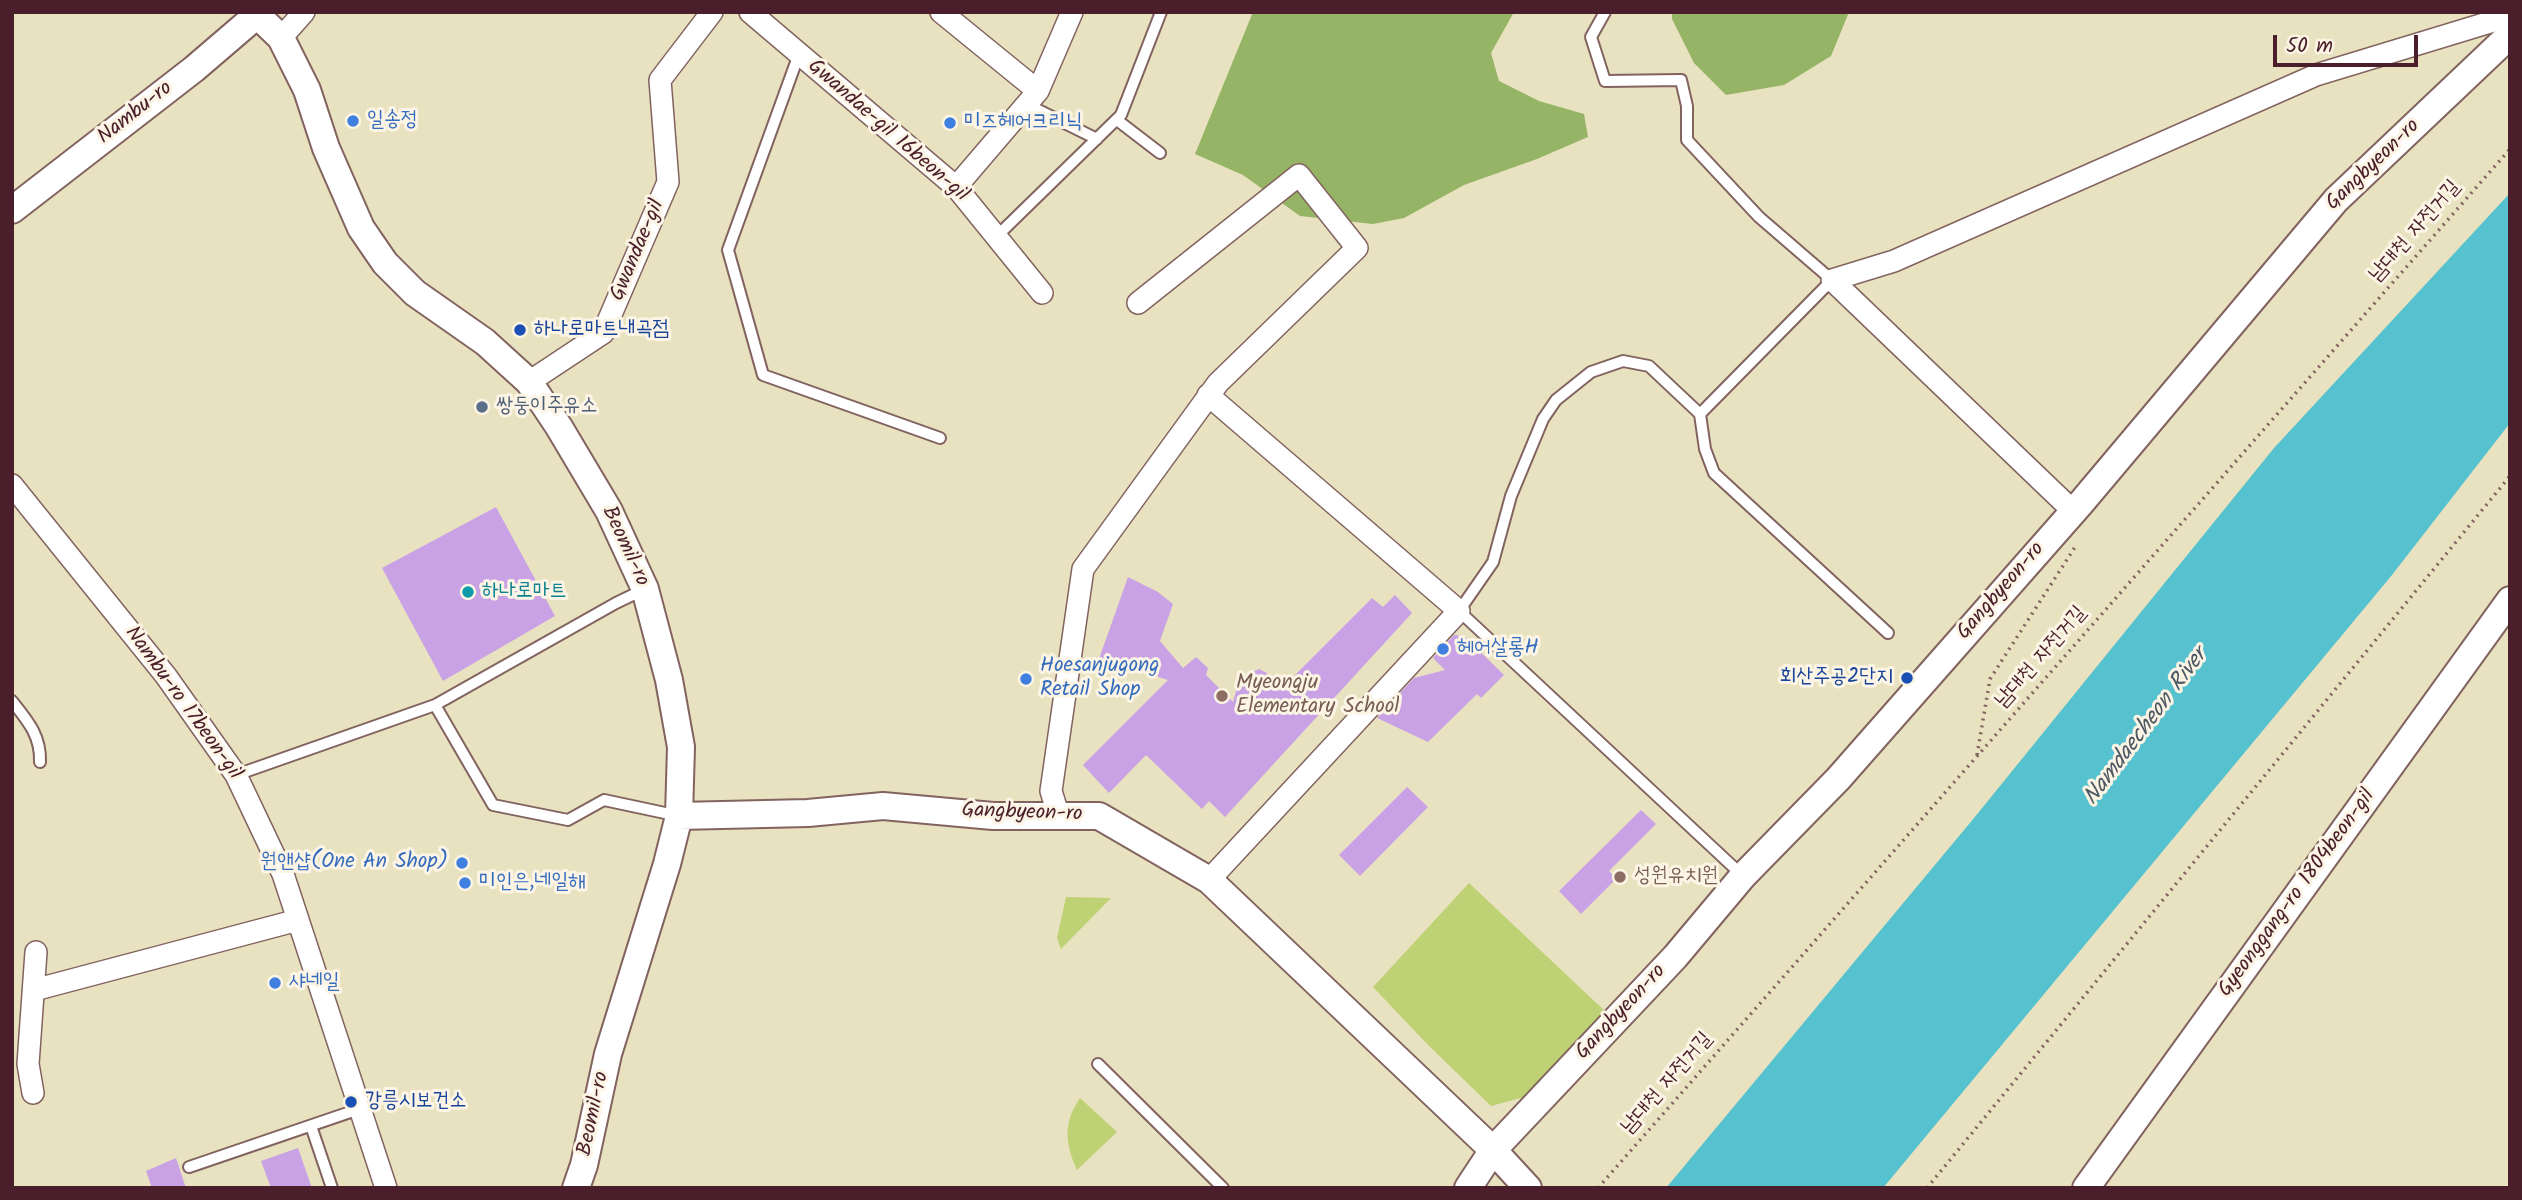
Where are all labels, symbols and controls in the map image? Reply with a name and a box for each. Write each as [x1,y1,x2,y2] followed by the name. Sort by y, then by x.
[2277,21,2422,65] scale bar
[2286,30,2333,63] text: 50 m
[801,55,973,209] street label: Gwandae-gil 16beon-gil
[94,77,178,151] street label: Nambu-ro
[367,108,418,134] place label: 일송정
[964,110,1082,136] place label: 미즈헤어크리닉
[345,113,361,129] marker: 일송정
[942,115,958,131] marker: 미즈헤어크리닉
[2322,115,2426,217] street label: Gangbyeon-ro
[2365,176,2467,288] street label: 남대천 자전거길
[606,197,672,305] street label: Gwandae-gil
[534,317,669,343] place label: 하나로마트내곡점
[512,322,528,338] marker: 하나로마트내곡점
[496,394,597,420] place label: 쌍둥이주유소
[474,399,490,415] marker: 쌍둥이주유소
[595,503,653,591] street label: Beomil-ro
[1953,538,2051,646] street label: Gangbyeon-ro
[482,579,566,605] place label: 하나로마트
[460,584,476,600] marker: 하나로마트
[1991,602,2093,714] street label: 남대천 자전거길
[118,622,246,786] street label: Nambu-ro 17beon-gil
[1457,636,1539,662] place label: 헤어살롱H
[1435,641,1451,657] marker: 헤어살롱H
[2079,644,2215,812] water label: Namdaecheon River
[1040,654,1159,704] place label: Hoesanjugong Retail Shop
[1779,665,1893,691] place label: 회산주공2단지
[1899,670,1915,686] marker: 회산주공2단지
[1018,671,1034,687] marker: Hoesanjugong Retail Shop
[1236,671,1399,721] place label: Myeongju Elementary School
[1214,688,1230,704] marker: Myeongju Elementary School
[2214,785,2382,1003] street label: Gyeonggang-ro 1804beon-gil
[961,799,1083,829] street label: Gangbyeon-ro
[260,850,448,876] place label: 원앤샵(One An Shop)
[454,855,470,871] marker: 원앤샵(One An Shop)
[1634,864,1718,890] place label: 성원유치원
[1612,869,1628,885] marker: 성원유치원
[479,870,585,896] place label: 미인은,네일해
[457,875,473,891] marker: 미인은,네일해
[1572,960,1672,1066] street label: Gangbyeon-ro
[289,970,340,996] place label: 샤네일
[267,975,283,991] marker: 샤네일
[1617,1028,1719,1140] street label: 남대천 자전거길
[574,1070,616,1158] street label: Beomil-ro
[365,1089,466,1115] place label: 강릉시보건소
[343,1094,359,1110] marker: 강릉시보건소

